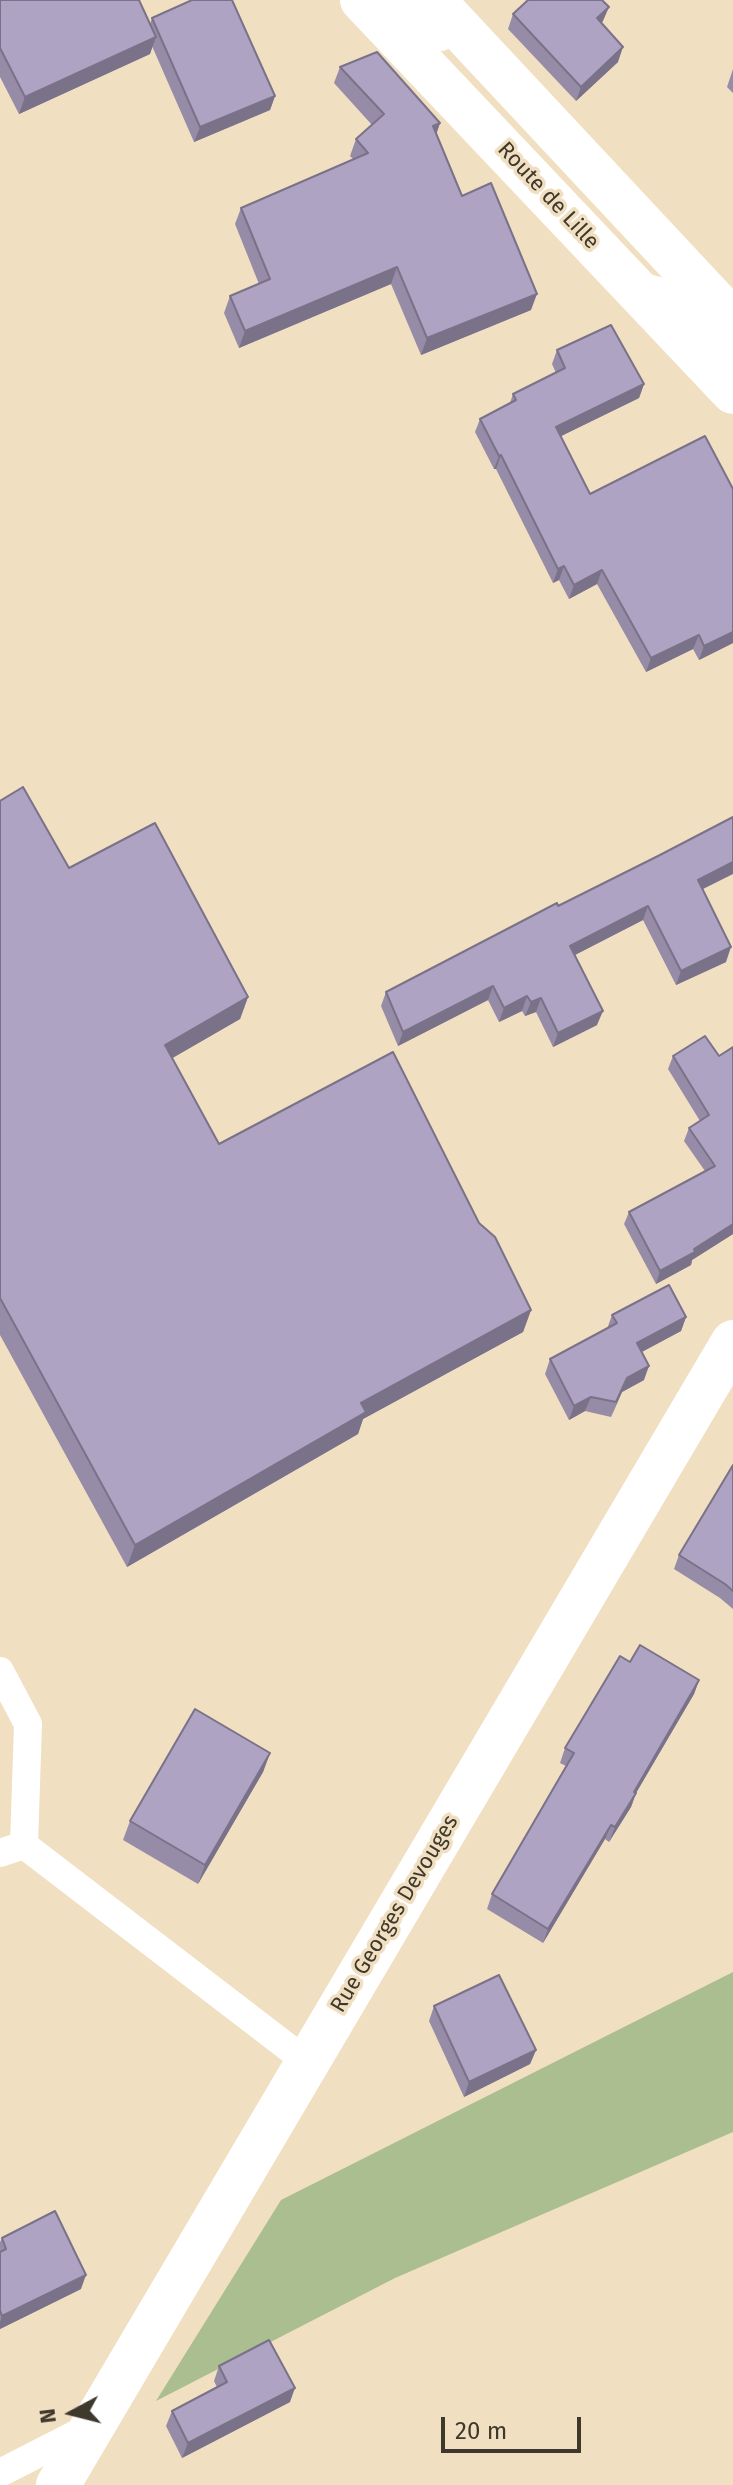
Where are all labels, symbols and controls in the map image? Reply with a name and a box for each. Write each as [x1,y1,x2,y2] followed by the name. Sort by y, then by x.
[492,137,604,255] street label: Route de Lille
[326,1810,464,2018] street label: Rue Georges Devouges
[32,2373,112,2453] north arrow
[445,2401,585,2451] scale bar
[33,2407,62,2425] text: N
[455,2417,507,2445] text: 20 m

